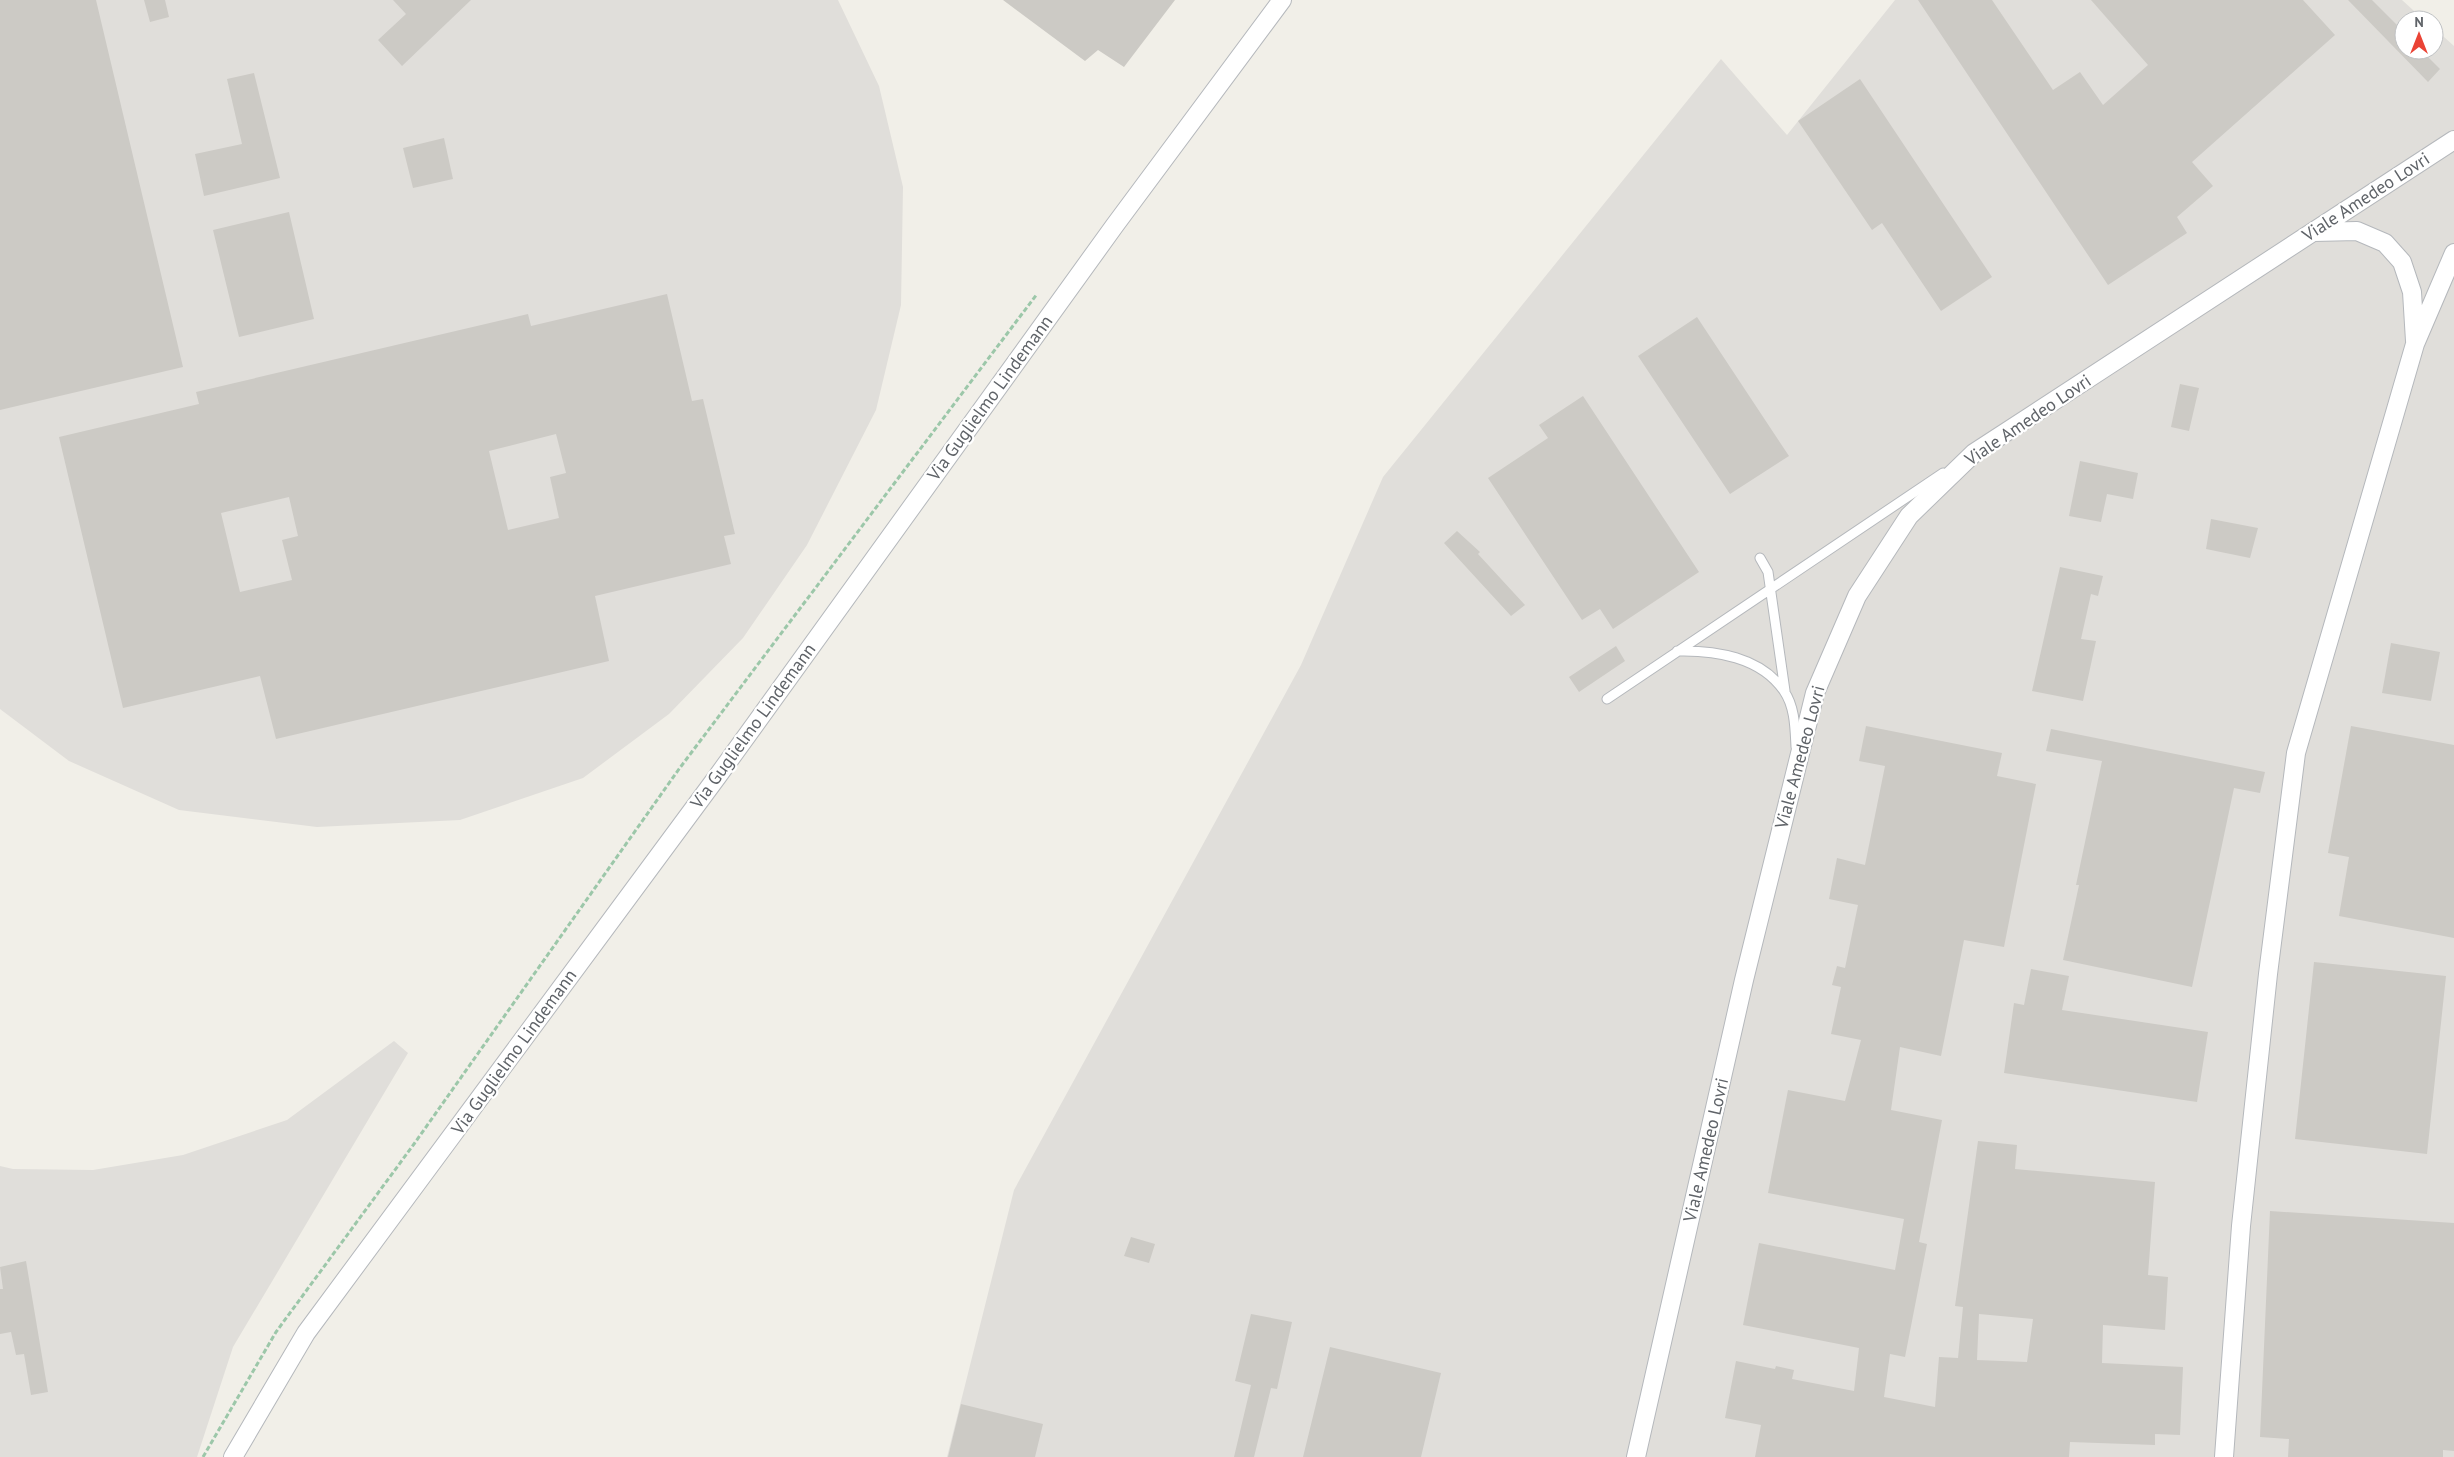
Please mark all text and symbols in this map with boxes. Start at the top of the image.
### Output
north arrow [2394,10,2444,60]
text: N [2414,13,2424,31]
street label: Viale Amedeo Lovri [2297,147,2434,247]
street label: Via Guglielmo Lindemann [921,311,1057,486]
street label: Viale Amedeo Lovri [1959,369,2095,471]
street label: Via Guglielmo Lindemann [684,639,820,814]
street label: Viale Amedeo Lovri [1769,683,1830,832]
street label: Via Guglielmo Lindemann [445,965,581,1140]
street label: Viale Amedeo Lovri [1678,1076,1733,1225]

